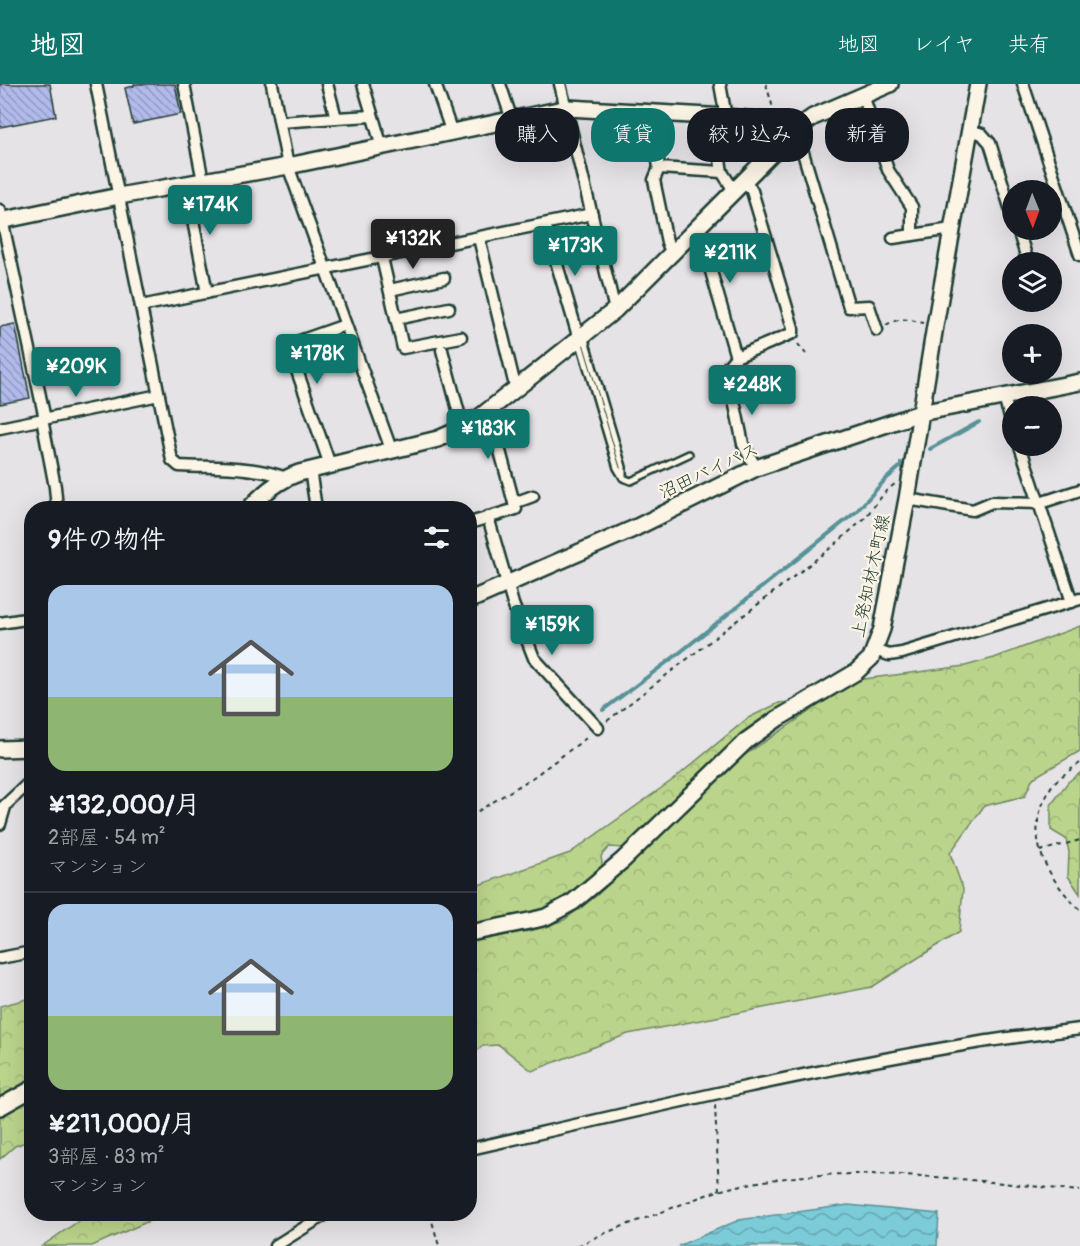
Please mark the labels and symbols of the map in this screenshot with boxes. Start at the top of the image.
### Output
north arrow [1002,180,1062,240]
pin: ¥174K [168,185,252,236]
pin: ¥132K [371,219,455,270]
pin: ¥173K [533,226,617,277]
pin: ¥211K [688,233,772,284]
pin: ¥178K [275,334,359,385]
pin: ¥209K [34,347,118,398]
pin: ¥248K [710,365,794,416]
pin: ¥183K [446,409,530,460]
street label: 沼田バイパス [655,438,763,504]
street label: 上発知材木町線 [847,512,895,640]
pin: ¥159K [510,605,594,656]

